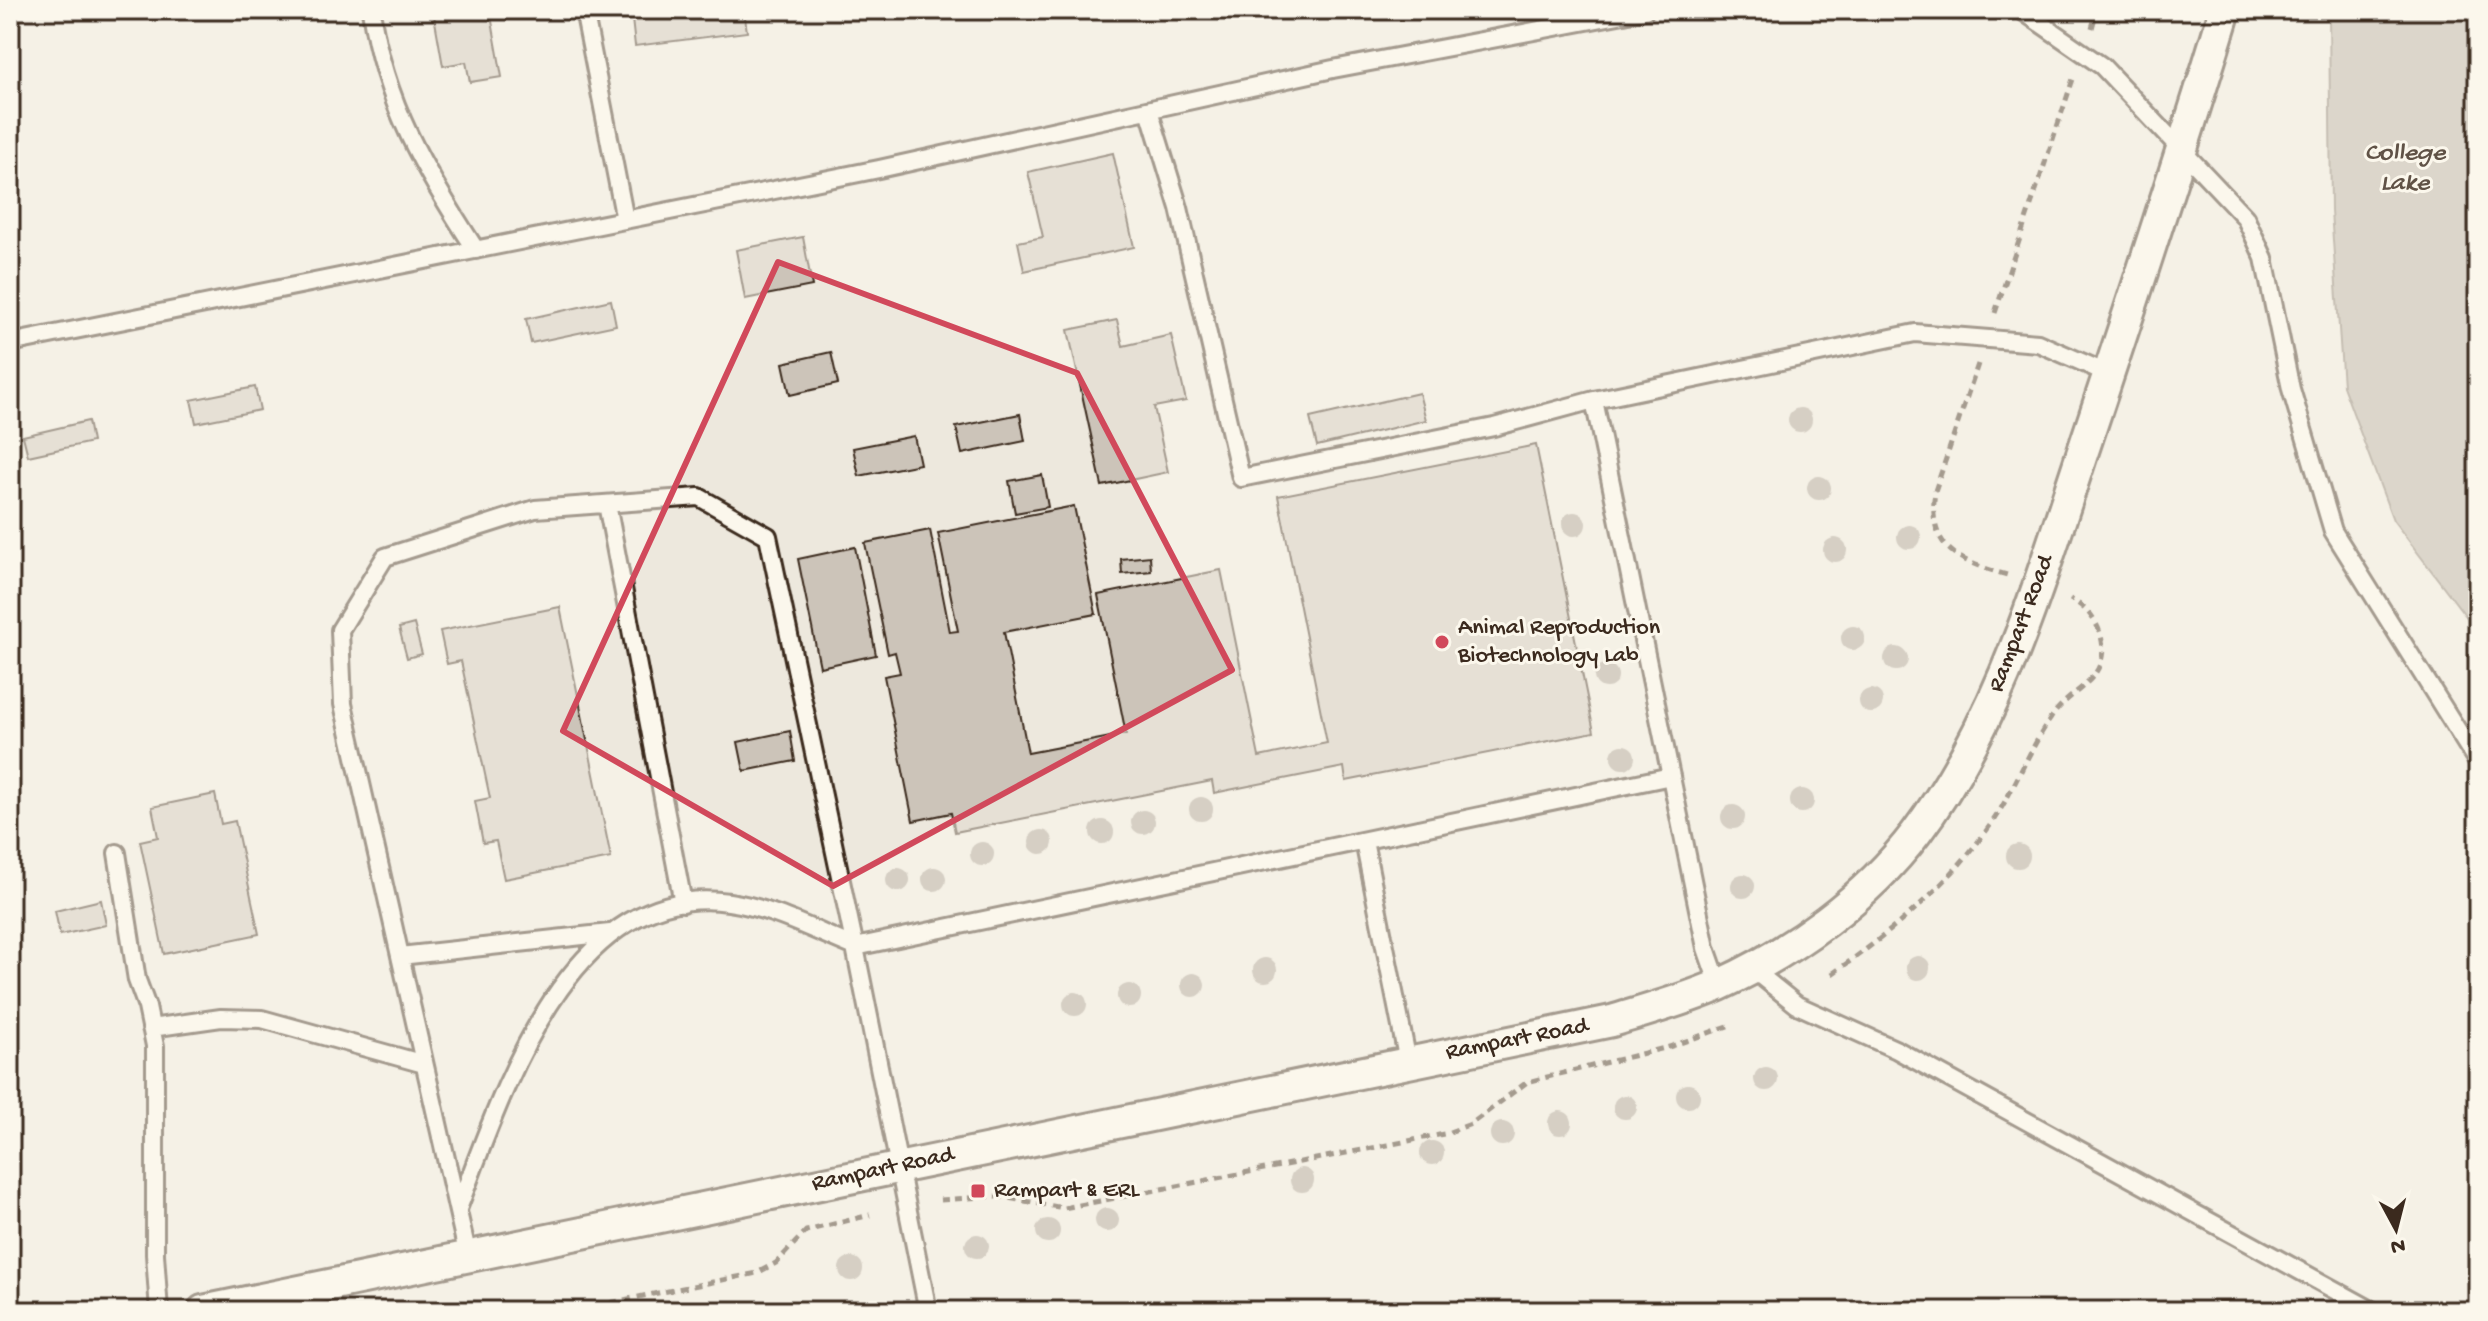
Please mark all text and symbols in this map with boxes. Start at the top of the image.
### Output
water label: College Lake [2365,139,2447,200]
street label: Rampart Road [1983,550,2062,697]
place label: Animal Reproduction Biotechnology Lab [1457,614,1661,671]
marker: Animal Reproduction Biotechnology Lab [1433,633,1451,651]
street label: Rampart Road [1443,1012,1593,1068]
street label: Rampart Road [809,1140,959,1199]
place label: Rampart & ERL [994,1177,1140,1206]
marker: Rampart & ERL [969,1182,987,1200]
north arrow [2356,1189,2436,1269]
text: N [2389,1231,2407,1259]

